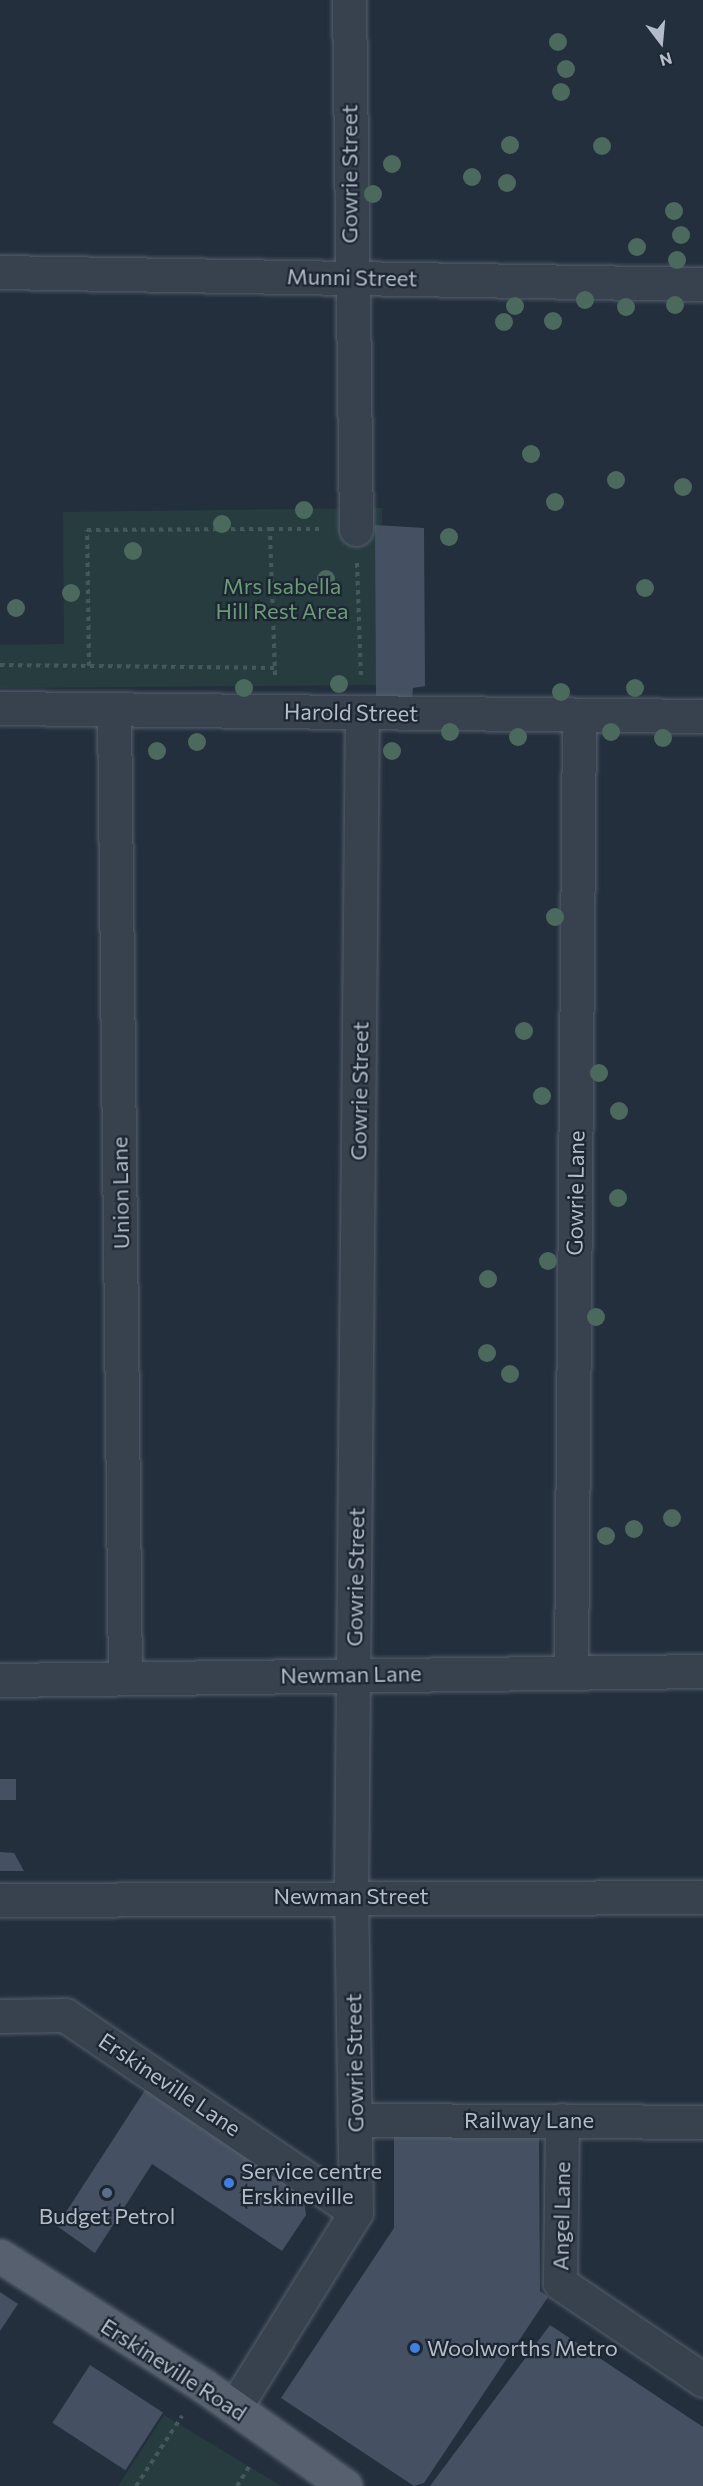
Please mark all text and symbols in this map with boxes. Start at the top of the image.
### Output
north arrow [631,12,691,72]
text: N [658,49,674,71]
street label: Gowrie Street [336,105,362,243]
street label: Munni Street [287,263,417,291]
park label: Mrs Isabella Hill Rest Area [215,572,349,624]
street label: Harold Street [284,698,418,726]
street label: Gowrie Street [345,1021,373,1161]
street label: Gowrie Lane [561,1130,589,1256]
street label: Union Lane [106,1136,134,1250]
street label: Gowrie Street [341,1507,369,1647]
street label: Newman Lane [280,1660,422,1688]
street label: Newman Street [273,1883,429,1909]
street label: Gowrie Street [340,1993,368,2133]
street label: Erskineville Lane [94,2027,246,2141]
street label: Railway Lane [464,2107,594,2133]
place label: Service centre Erskineville [241,2157,382,2208]
street label: Angel Lane [547,2161,575,2271]
marker: Service centre Erskineville [222,2176,236,2190]
marker: Budget Petrol [100,2186,114,2200]
place label: Budget Petrol [39,2203,175,2229]
street label: Erskineville Road [96,2312,252,2426]
place label: Woolworths Metro [427,2335,618,2361]
marker: Woolworths Metro [408,2341,422,2355]

